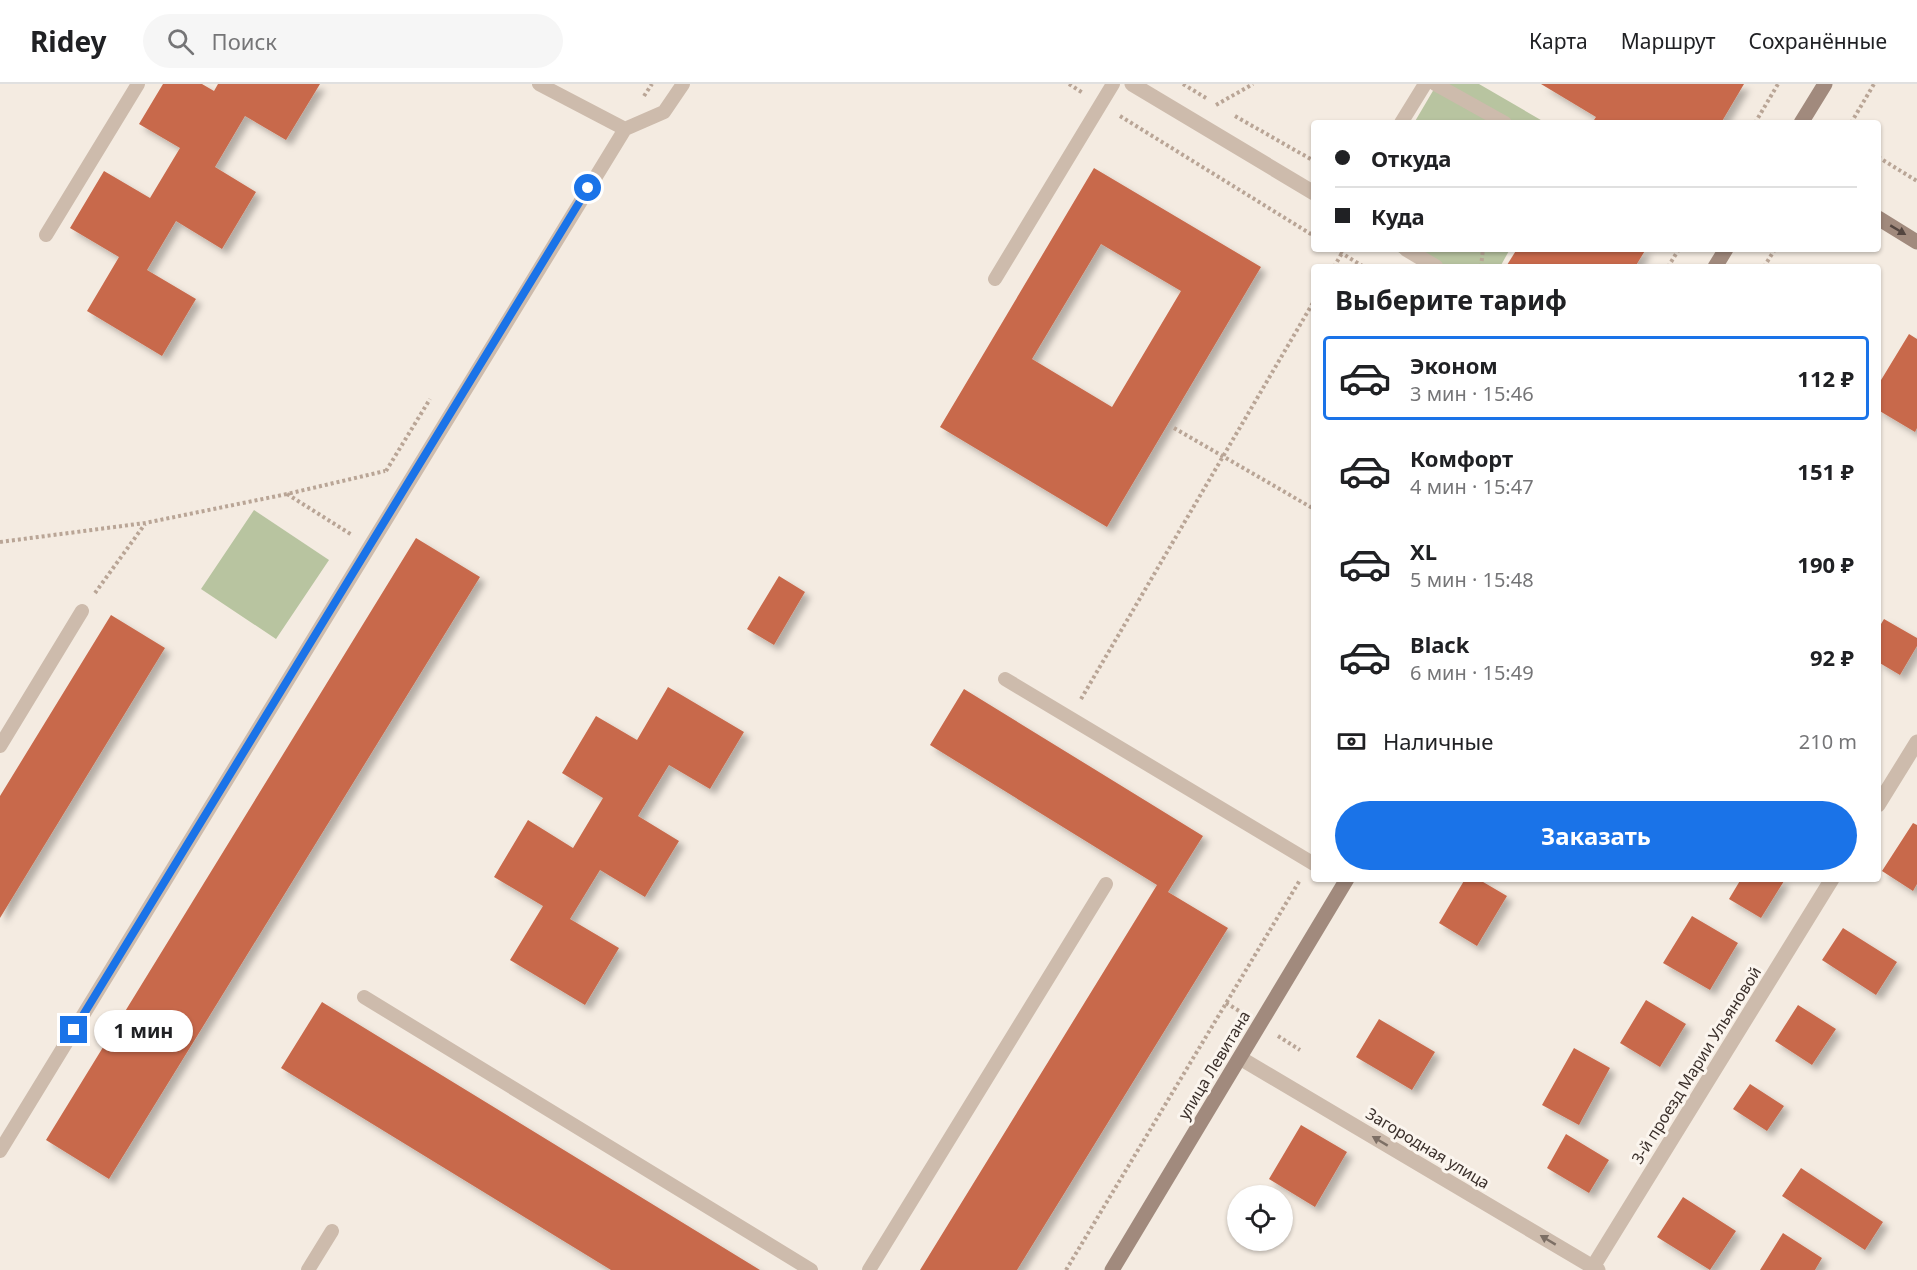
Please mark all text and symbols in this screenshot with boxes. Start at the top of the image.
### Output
search box [143,14,563,68]
text: Ridey [30,22,107,60]
icon: search [164,25,197,58]
text: Поиск [212,26,277,56]
text: Карта [1529,27,1588,55]
text: Маршрут [1621,27,1716,55]
text: Сохранённые [1749,27,1887,55]
text: Откуда [1371,143,1451,173]
route start [574,174,601,201]
text: Куда [1371,201,1425,231]
one-way arrow [1889,224,1906,235]
text: Выберите тариф [1335,281,1567,318]
text: Эконом [1410,350,1498,380]
icon: car [1338,351,1392,405]
text: 112 ₽ [1797,363,1854,393]
text: 3 мин · 15:46 [1410,380,1534,407]
text: Комфорт [1410,443,1513,473]
icon: car [1338,444,1392,498]
text: 151 ₽ [1797,456,1854,486]
text: 4 мин · 15:47 [1410,473,1534,500]
text: XL [1410,536,1437,566]
icon: car [1338,537,1392,591]
text: 190 ₽ [1797,549,1854,579]
text: 5 мин · 15:48 [1410,566,1534,593]
text: Black [1410,629,1469,659]
icon: car [1338,630,1392,684]
text: 92 ₽ [1810,642,1854,672]
text: 6 мин · 15:49 [1410,659,1534,686]
icon: cash [1335,725,1368,758]
text: Наличные [1383,726,1493,756]
text: 210 m [1799,728,1857,755]
button: Заказать [1335,801,1857,870]
street label: 3-й проезд Марии Ульяновой [1626,962,1766,1168]
street label: улица Левитана [1173,1006,1255,1124]
callout: 1 мин [95,1009,194,1051]
route end [60,1016,87,1043]
text: 1 мин [114,1017,173,1044]
street label: Загородная улица [1362,1102,1494,1194]
one-way arrow [1372,1135,1388,1146]
map controls [1227,1185,1293,1251]
button: locate [1227,1185,1293,1251]
one-way arrow [1540,1235,1556,1246]

